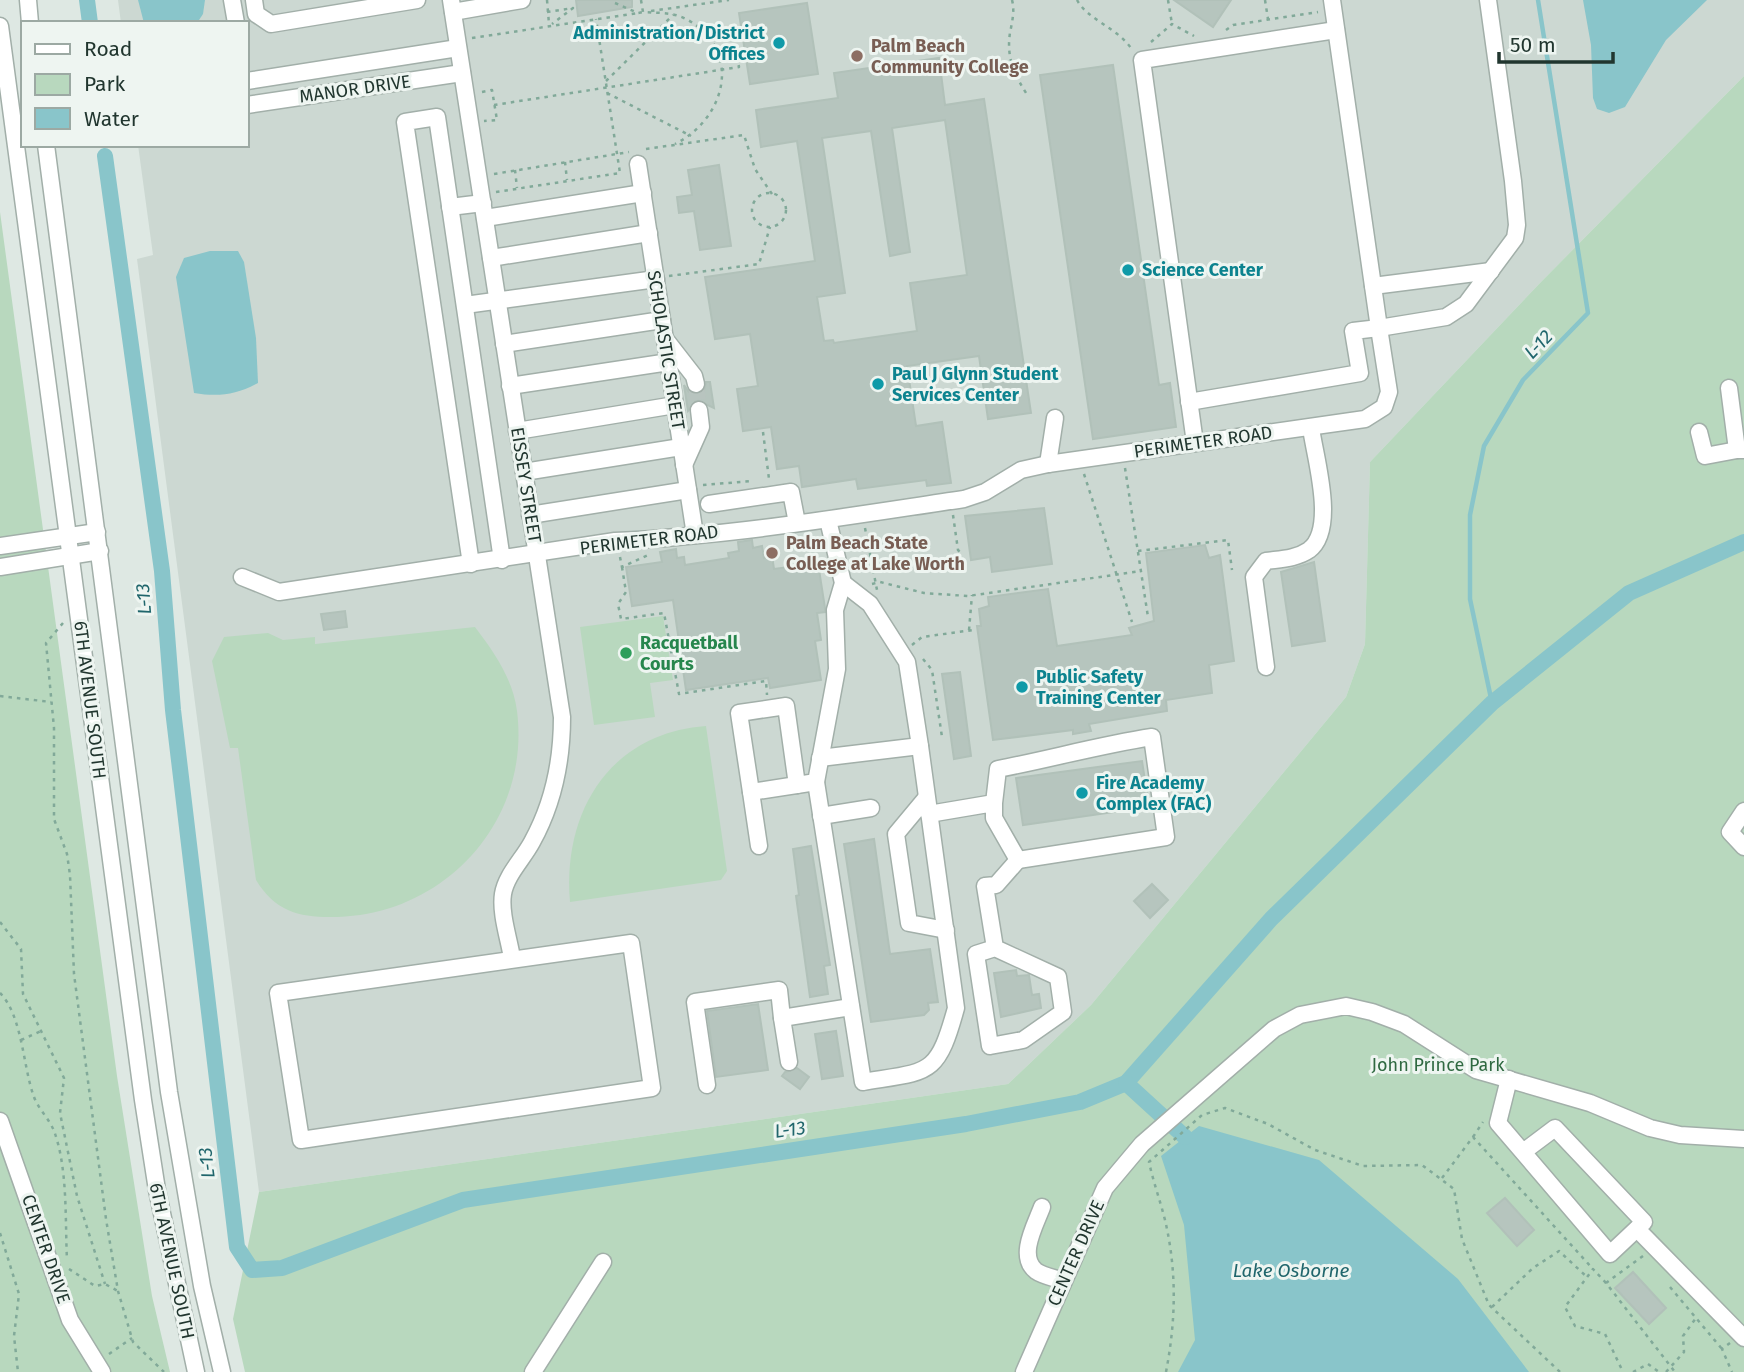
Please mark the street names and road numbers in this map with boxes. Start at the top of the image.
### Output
street label: MANOR DRIVE [298,70,412,108]
street label: SCHOLASTIC STREET [643,269,690,432]
street label: PERIMETER ROAD [1132,421,1274,463]
street label: EISSEY STREET [506,426,546,545]
street label: PERIMETER ROAD [578,521,720,559]
street label: 6TH AVENUE SOUTH [69,620,111,780]
street label: 6TH AVENUE SOUTH [145,1181,199,1341]
street label: CENTER DRIVE [17,1192,75,1306]
street label: CENTER DRIVE [1043,1196,1109,1310]

